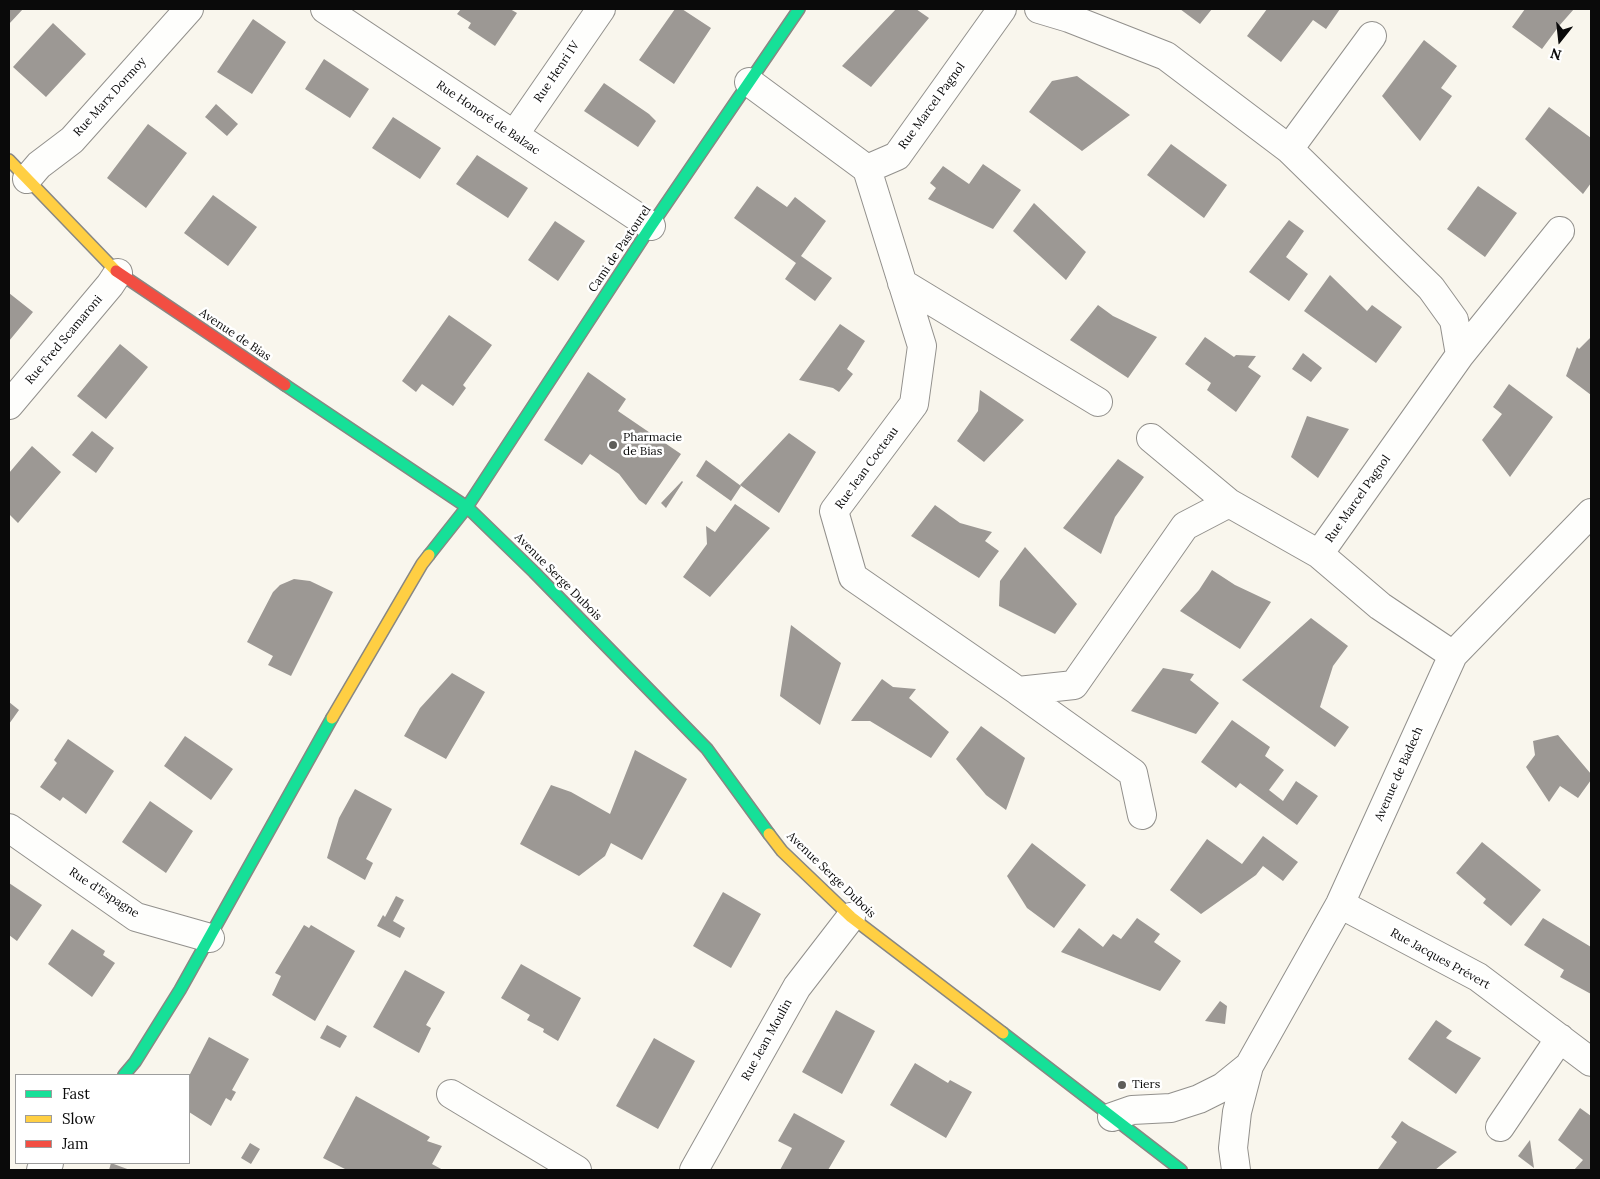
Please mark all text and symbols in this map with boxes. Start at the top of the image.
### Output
north arrow [1535,15,1585,65]
street label: Rue Henri IV [531,39,583,105]
text: N [1548,44,1564,65]
street label: Rue Marx Dormoy [71,54,149,140]
street label: Rue Marcel Pagnol [896,60,968,152]
street label: Rue Honoré de Balzac [433,78,543,158]
street label: Cami de Pastourel [586,203,654,295]
street label: Rue Fred Scamaroni [23,293,105,387]
street label: Avenue de Bias [196,306,274,364]
street label: Rue Jean Cocteau [832,424,902,512]
place label: Pharmacie de Bias [623,431,682,459]
marker: Pharmacie de Bias [607,439,619,451]
street label: Rue Marcel Pagnol [1322,452,1394,546]
street label: Avenue Serge Dubois [511,530,605,624]
street label: Avenue de Badech [1372,725,1426,823]
street label: Avenue Serge Dubois [784,829,878,921]
street label: Rue d'Espagne [66,865,142,921]
street label: Rue Jacques Prévert [1388,926,1492,992]
street label: Rue Jean Moulin [739,997,795,1083]
legend [15,1074,190,1164]
place label: Tiers [1132,1078,1160,1092]
marker: Tiers [1116,1079,1128,1091]
text: Fast [62,1084,90,1103]
text: Slow [62,1109,95,1128]
text: Jam [62,1134,89,1153]

